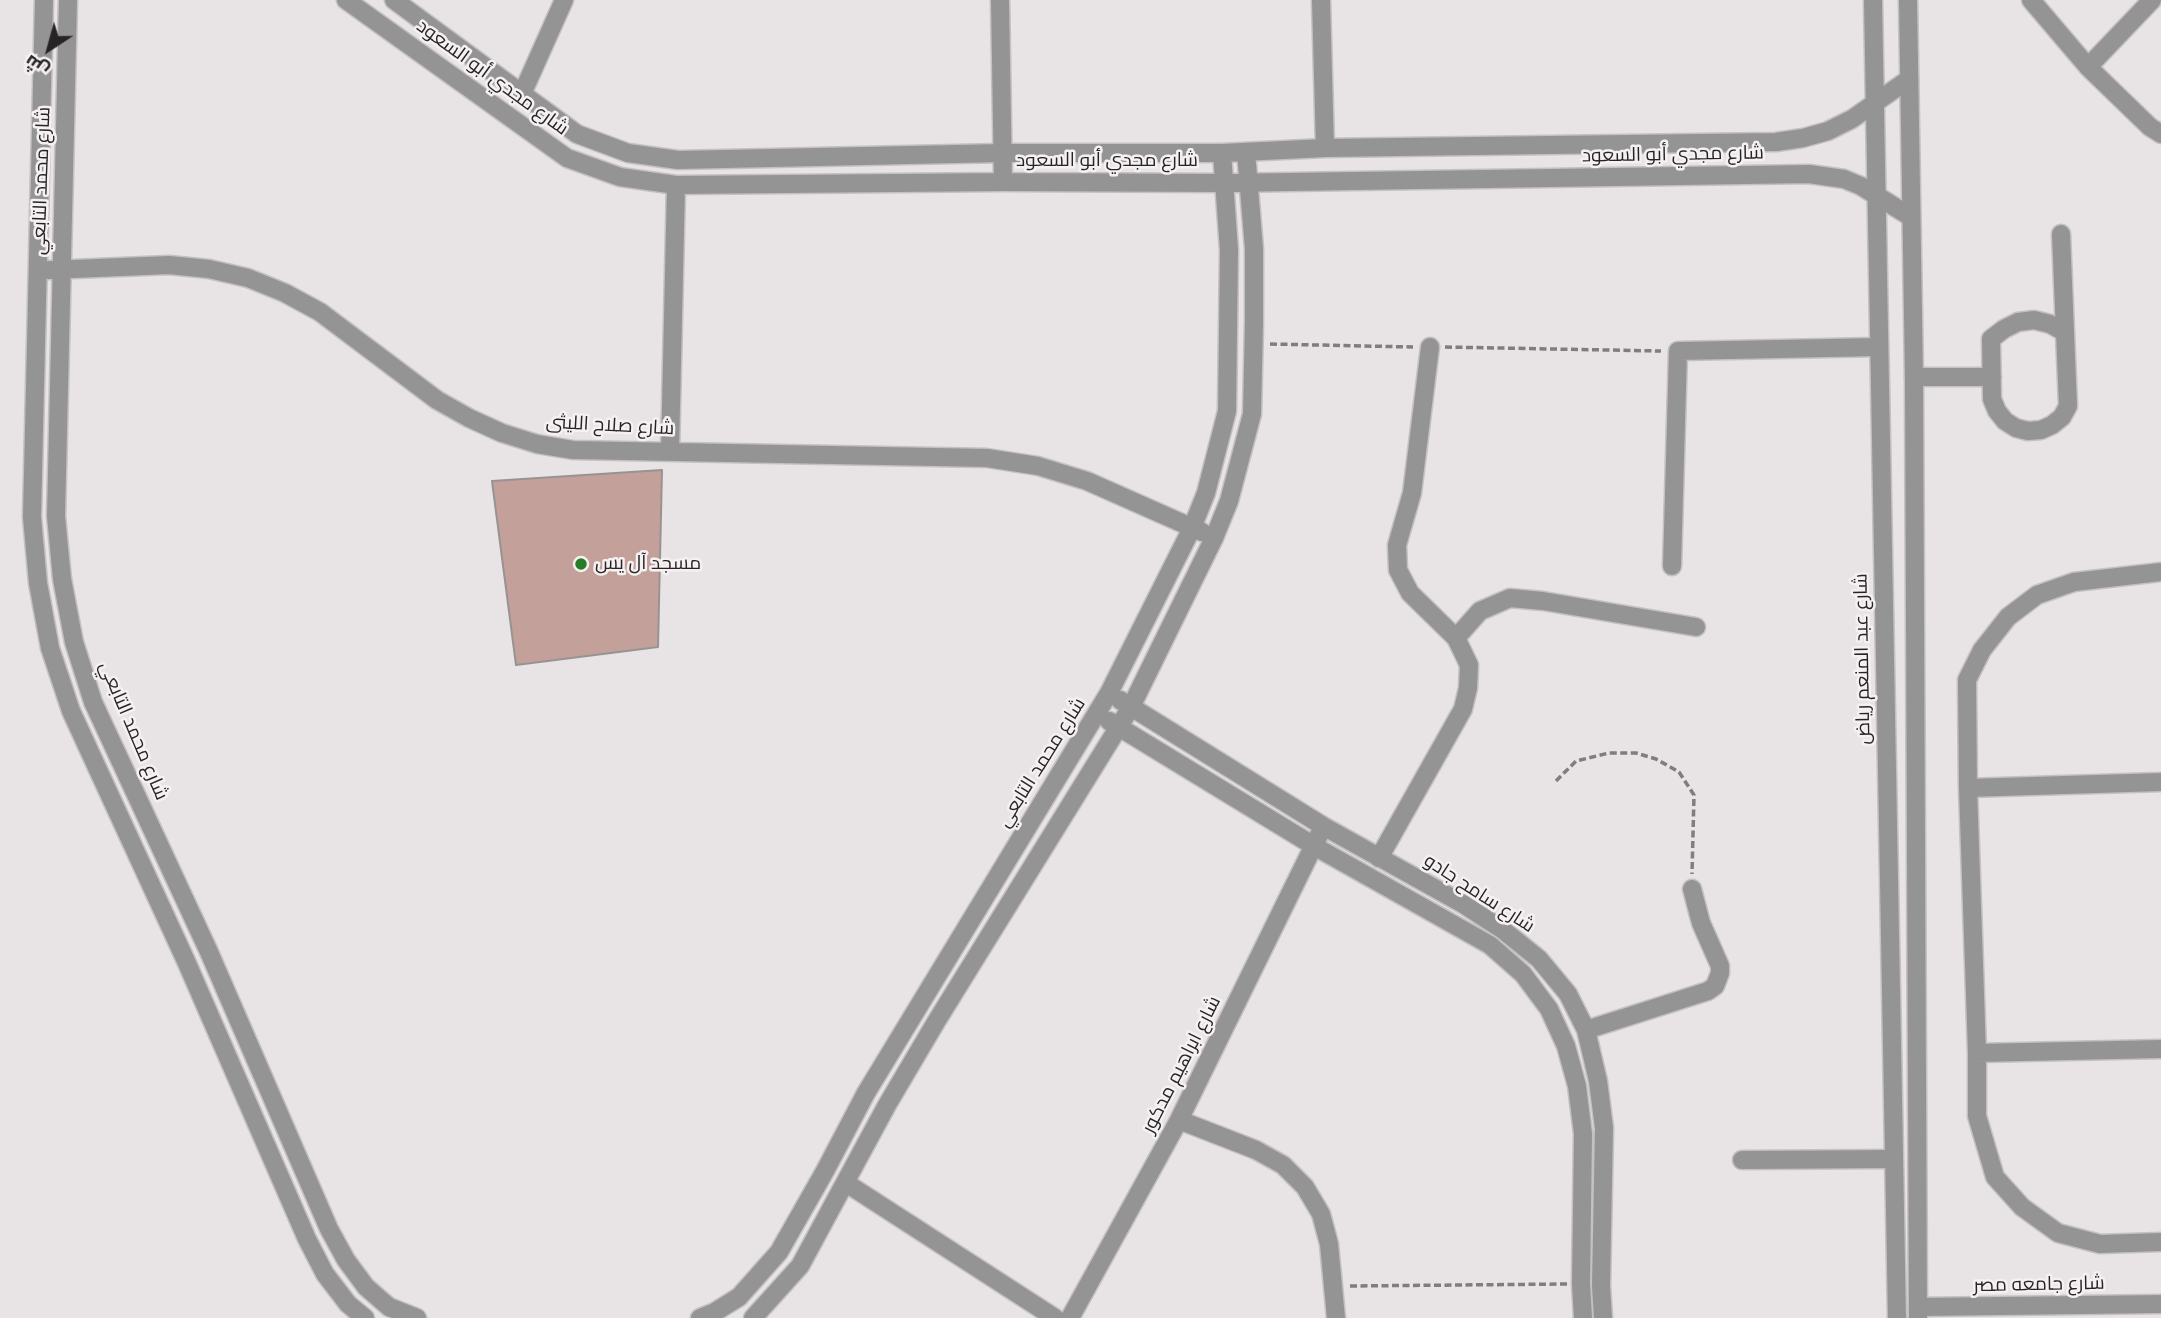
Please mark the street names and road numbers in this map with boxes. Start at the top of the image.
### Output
street label: شارع مجدي أبو السعود [412,15,572,141]
street label: شارع محمد التابعي [28,106,56,256]
street label: شارع مجدي أبو السعود [1582,142,1764,168]
street label: شارع مجدي أبو السعود [1016,150,1198,172]
street label: شارع صلاح الليثى [545,411,675,441]
street label: شارع عبد المنعم رياض [1850,573,1876,745]
street label: شارع محمد التابعي [94,658,172,804]
street label: شارع محمد التابعي [993,694,1091,832]
street label: شارع سامح جادو [1419,850,1539,938]
street label: شارع ابراهيم مدكور [1138,993,1226,1137]
street label: شارع جامعه مصر [1973,1272,2105,1298]

